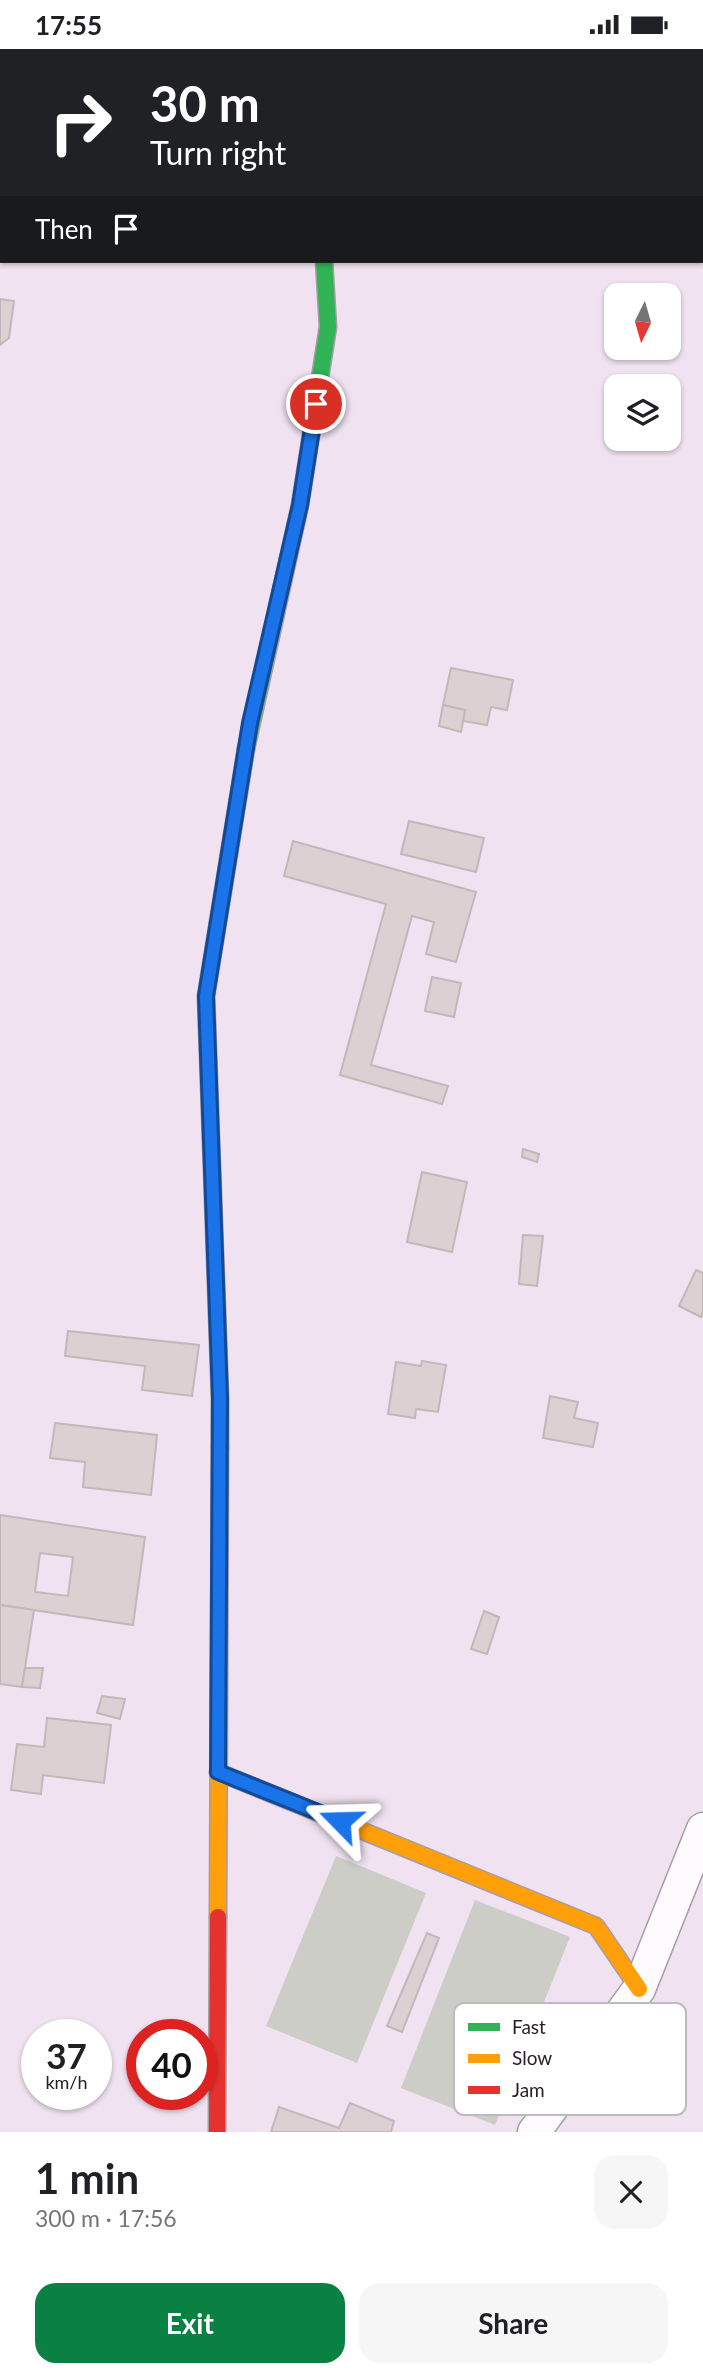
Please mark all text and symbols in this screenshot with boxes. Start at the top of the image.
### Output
text: 17:55 [35,9,102,41]
text: 30 m [150,74,260,132]
icon: right [35,77,126,168]
text: Turn right [150,133,286,172]
icon: arrive [107,210,145,248]
text: Then [35,213,93,245]
north arrow [604,283,681,361]
map controls [604,283,681,451]
pin [286,374,346,434]
button: layers [604,374,681,451]
icon: arrive [297,385,335,423]
position arrow [303,1784,377,1858]
legend [454,2003,686,2115]
text: Fast [512,2015,546,2038]
speed limit sign: 40 [126,2019,217,2110]
text: 37 [46,2034,87,2076]
text: Slow [512,2046,552,2069]
text: km/h [45,2071,88,2093]
text: Jam [512,2078,545,2101]
text: 1 min [35,2153,139,2203]
button: close [594,2155,668,2229]
text: 300 m · 17:56 [35,2204,177,2232]
button: Exit [35,2283,345,2363]
button: Share [359,2283,668,2363]

